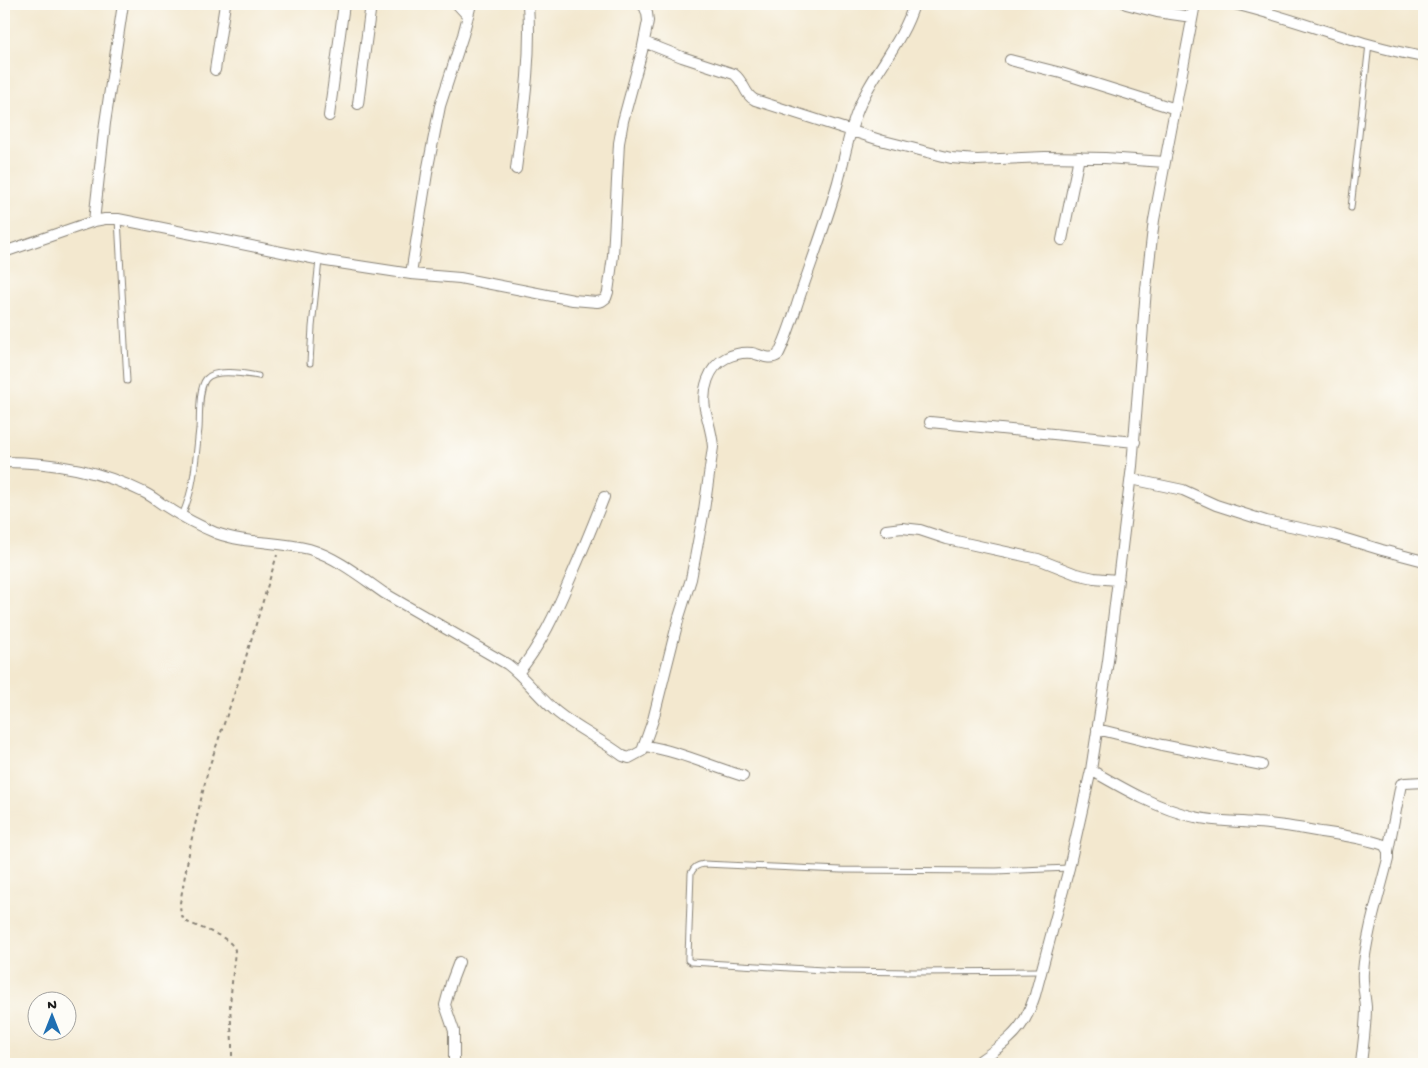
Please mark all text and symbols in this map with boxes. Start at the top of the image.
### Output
north arrow [28,990,78,1040]
text: N [47,997,57,1014]

